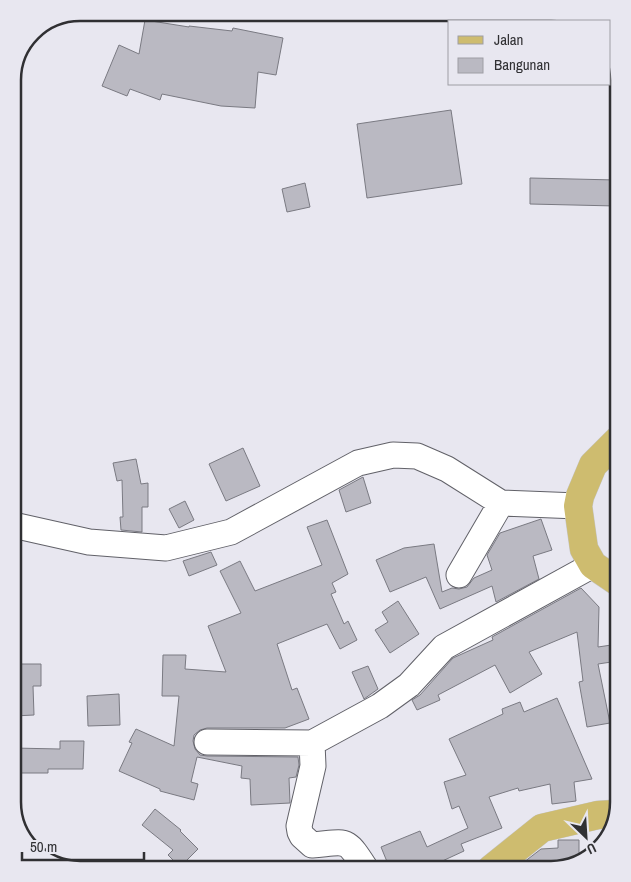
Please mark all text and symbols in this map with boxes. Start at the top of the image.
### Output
legend [448,20,611,85]
text: Jalan [494,29,523,50]
text: Bangunan [494,54,550,75]
north arrow [561,812,611,862]
scale bar [22,830,145,862]
text: 50 m [30,836,57,857]
text: U [584,839,599,859]

